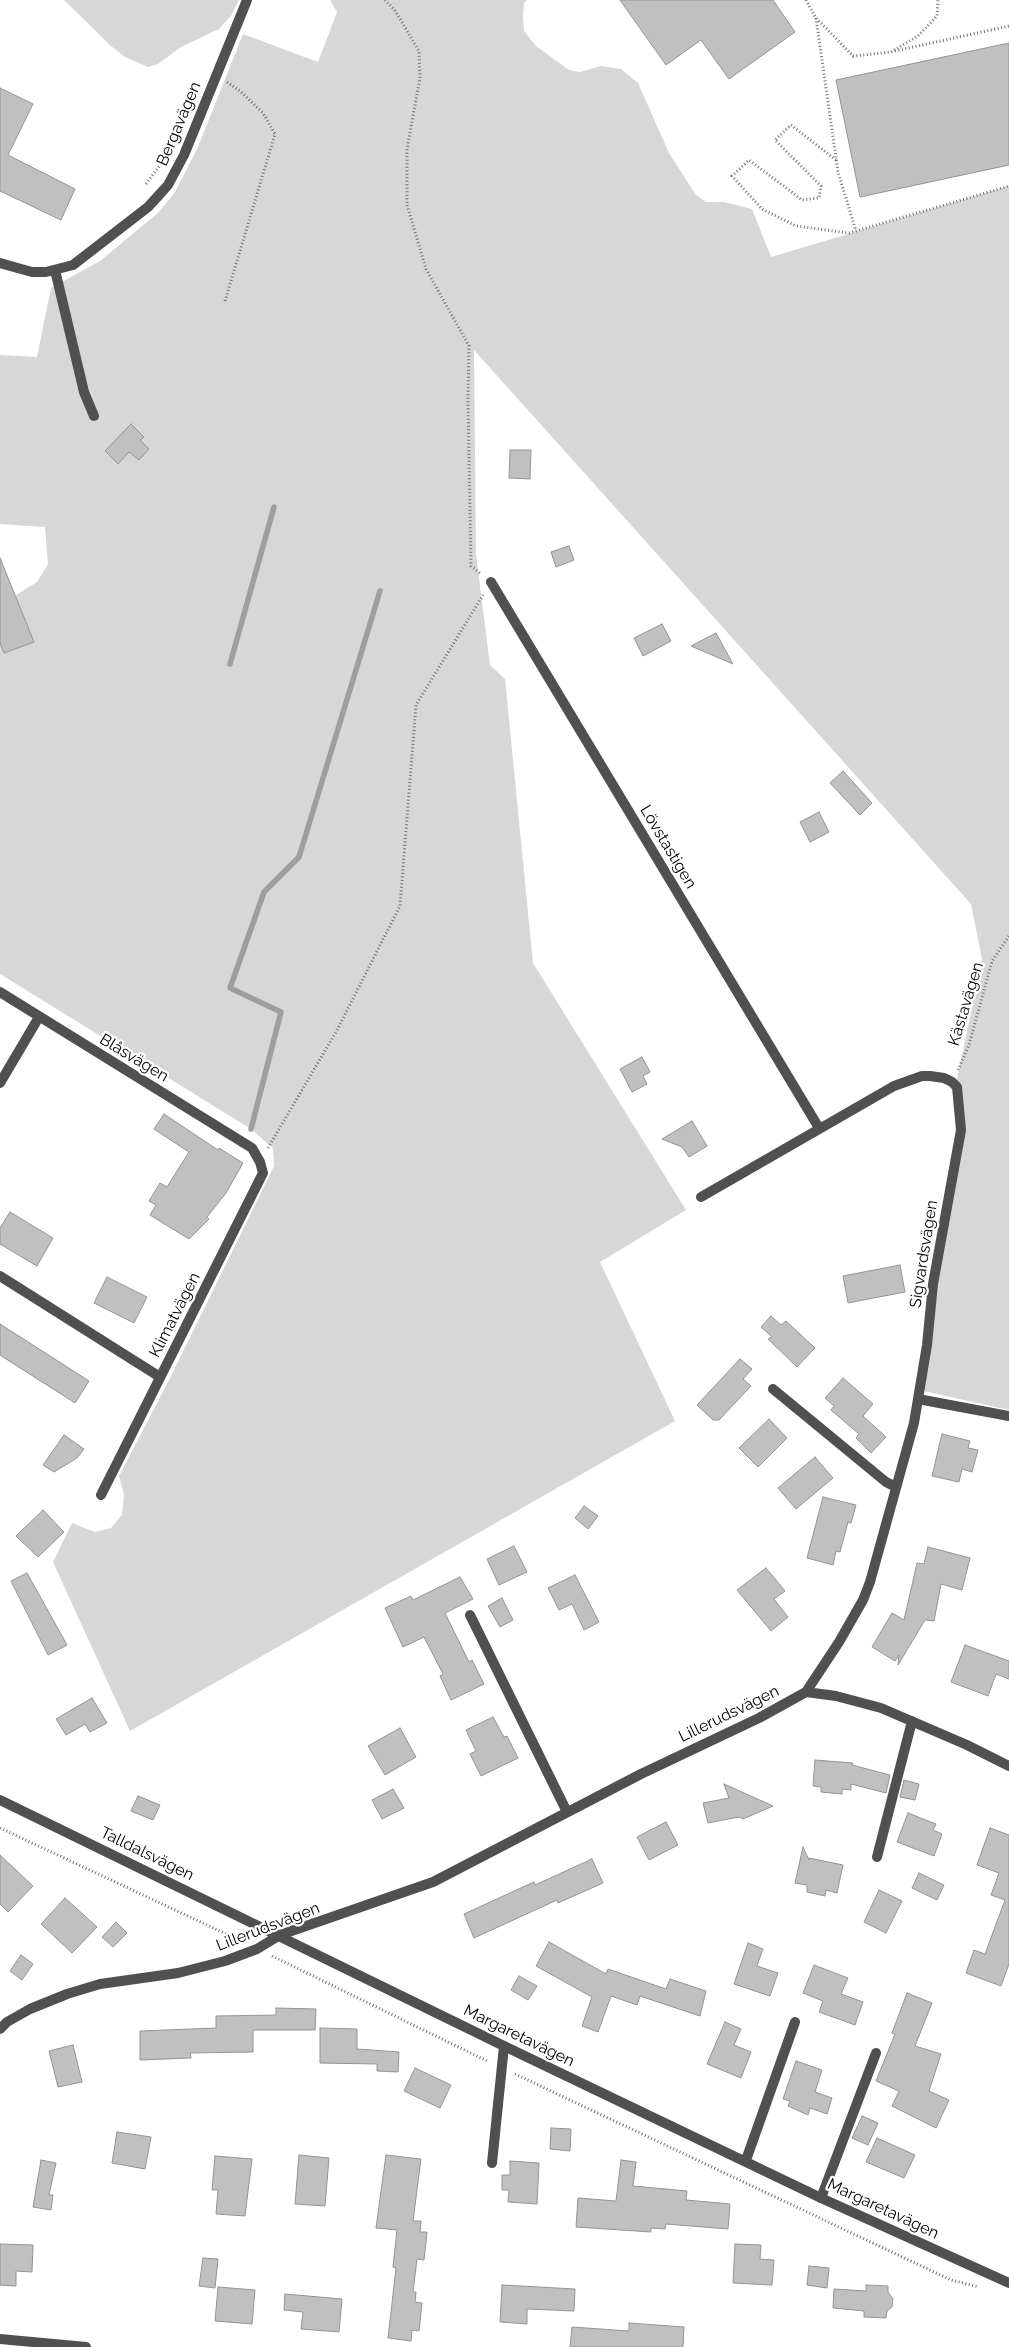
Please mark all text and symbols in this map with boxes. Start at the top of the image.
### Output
street label: Bergavägen [153,79,205,169]
street label: Lövstastigen [636,802,700,892]
street label: Kästavägen [944,960,988,1048]
street label: Blåsvägen [96,1030,172,1086]
street label: Sigvardsvägen [906,1199,942,1309]
street label: Klimatvägen [145,1269,205,1361]
street label: Lillerudsvägen [676,1681,782,1747]
street label: Talldalsvägen [97,1823,197,1885]
street label: Lillerudsvägen [214,1898,322,1956]
street label: Margaretavägen [460,2001,578,2071]
street label: Margaretavägen [824,2175,942,2243]

